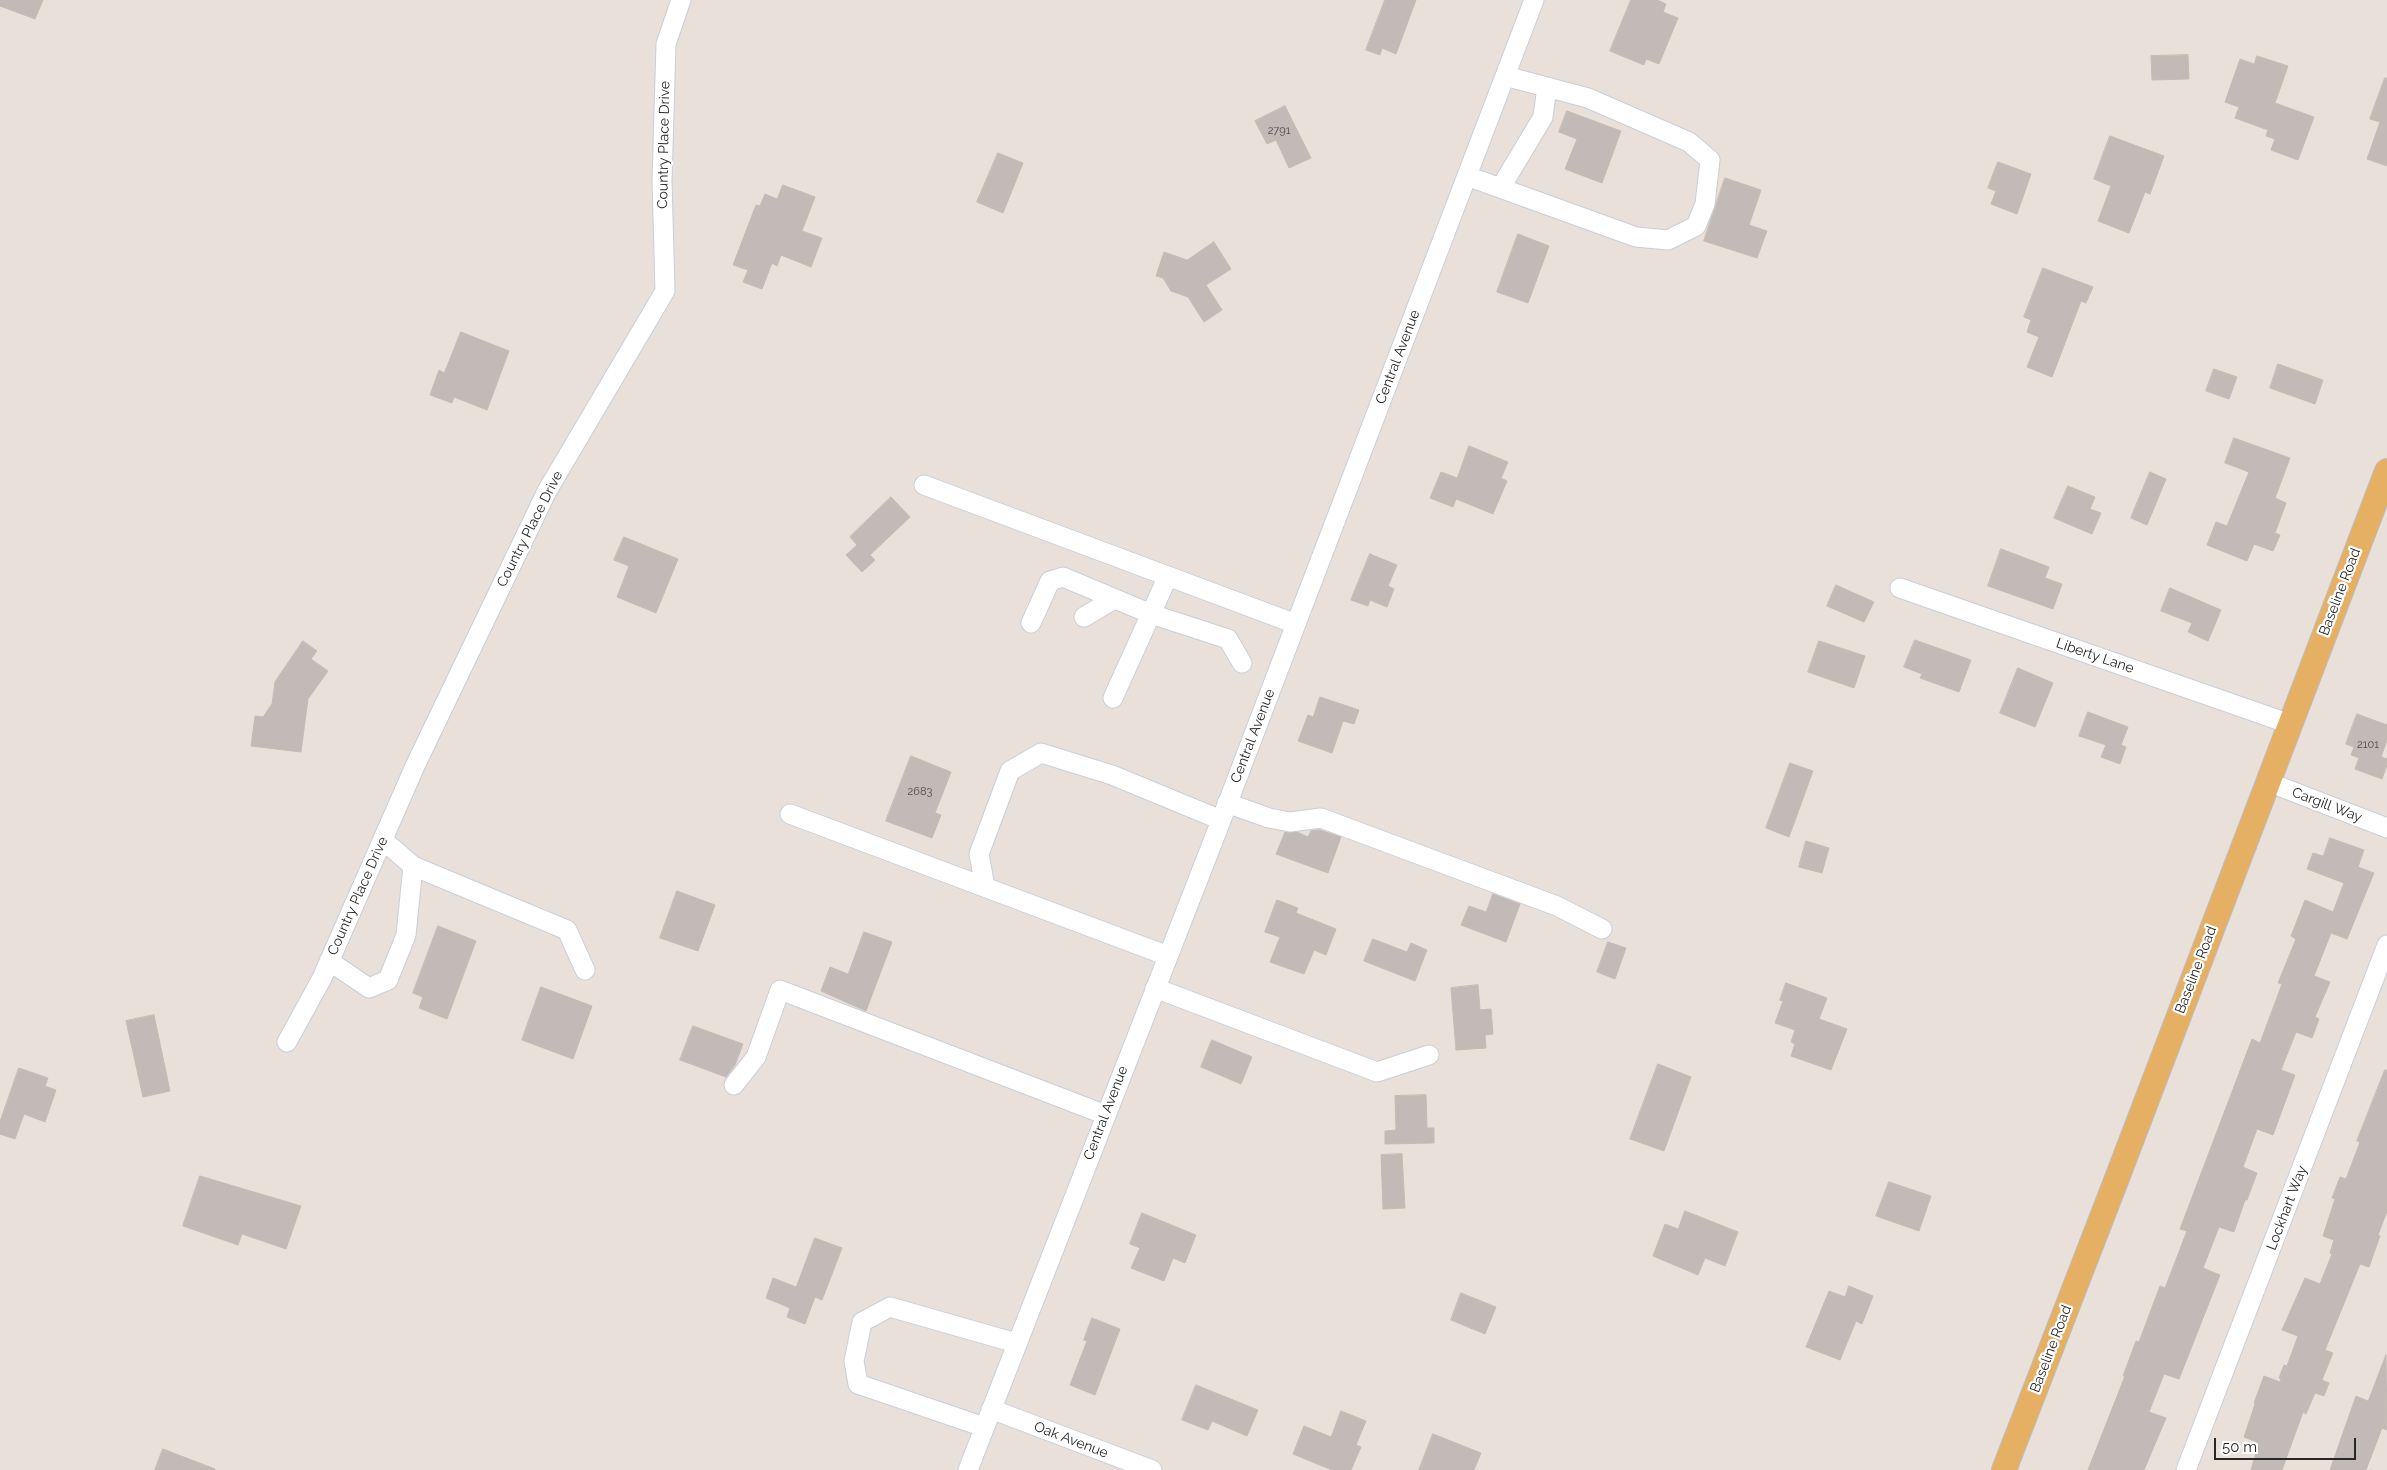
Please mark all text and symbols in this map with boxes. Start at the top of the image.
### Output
street label: Country Place Drive [654,81,674,209]
house number: 2791 [1268,124,1290,138]
street label: Central Avenue [1372,307,1424,407]
street label: Country Place Drive [493,468,567,590]
street label: Baseline Road [2316,546,2364,638]
street label: Liberty Lane [2054,635,2136,677]
street label: Central Avenue [1227,686,1279,786]
house number: 2101 [2357,738,2379,752]
street label: Cargill Way [2290,784,2364,826]
house number: 2683 [908,785,932,799]
street label: Country Place Drive [324,834,392,958]
street label: Baseline Road [2172,924,2220,1016]
street label: Central Avenue [1080,1063,1132,1163]
street label: Lockhart Way [2263,1163,2311,1253]
street label: Baseline Road [2027,1303,2075,1395]
street label: Oak Avenue [1031,1418,1111,1462]
scale bar [2217,1428,2360,1460]
text: 50 m [2222,1438,2257,1456]

